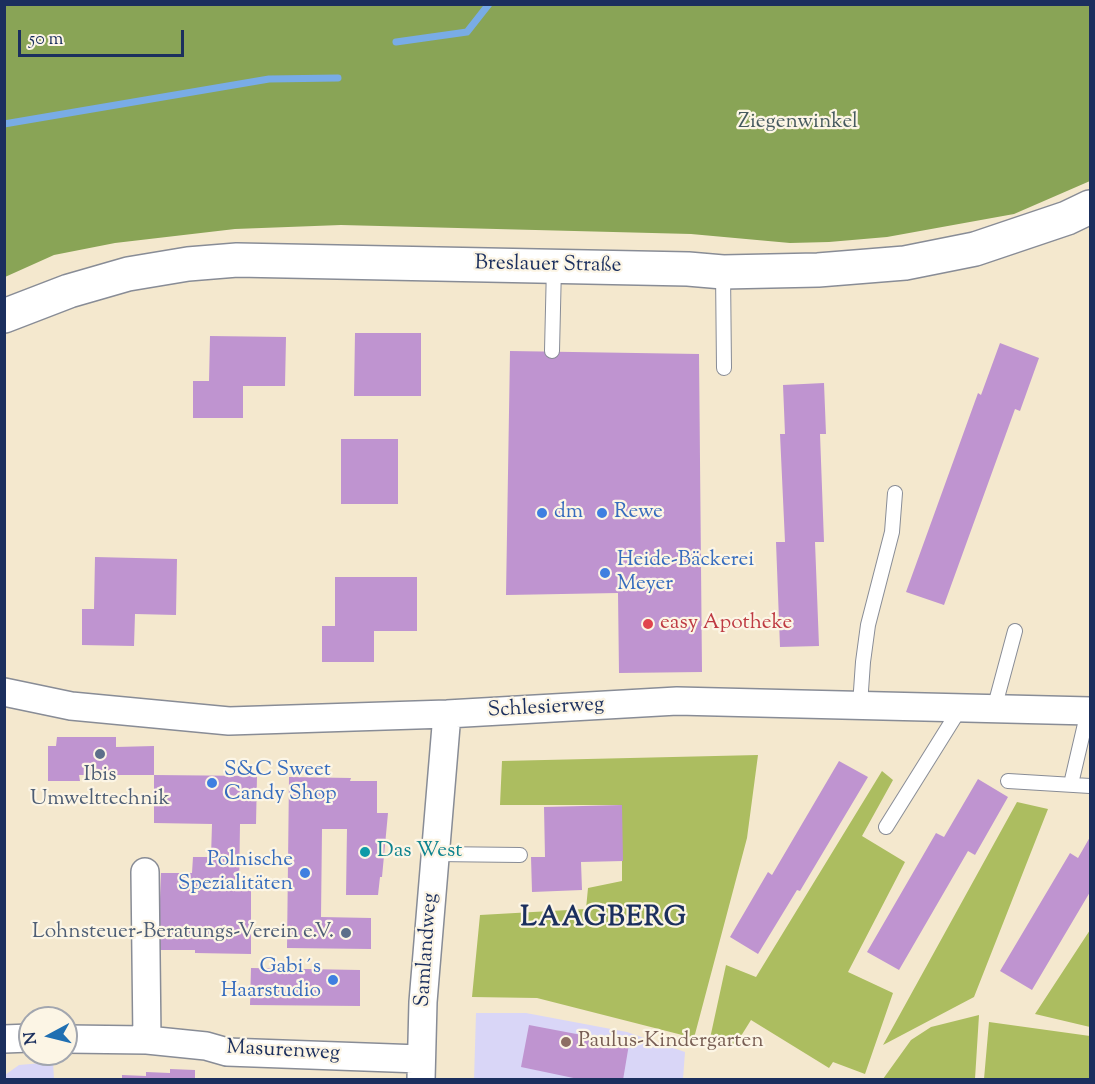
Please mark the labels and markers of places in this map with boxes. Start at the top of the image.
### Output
place label: dm [554,500,583,526]
place label: Rewe [614,500,663,526]
marker: dm [535,506,549,520]
marker: Rewe [595,506,609,520]
place label: Heide-Bäckerei Meyer [617,548,754,598]
marker: Heide-Bäckerei Meyer [598,566,612,580]
place label: easy Apotheke [660,611,792,637]
marker: easy Apotheke [641,617,655,631]
marker: Ibis Umwelttechnik [93,747,107,761]
place label: S&C Sweet Candy Shop [224,758,337,808]
place label: Ibis Umwelttechnik [30,763,170,813]
marker: S&C Sweet Candy Shop [205,776,219,790]
place label: Das West [377,839,463,865]
marker: Das West [358,845,372,859]
place label: Polnische Spezialitäten [178,848,293,898]
marker: Polnische Spezialitäten [298,866,312,880]
place label: Lohnsteuer-Beratungs-Verein e.V. [32,920,334,946]
marker: Lohnsteuer-Beratungs-Verein e.V. [339,926,353,940]
place label: Gabi´s Haarstudio [221,955,321,1005]
marker: Gabi´s Haarstudio [326,973,340,987]
place label: Paulus-Kindergarten [578,1029,764,1055]
marker: Paulus-Kindergarten [559,1035,573,1049]

